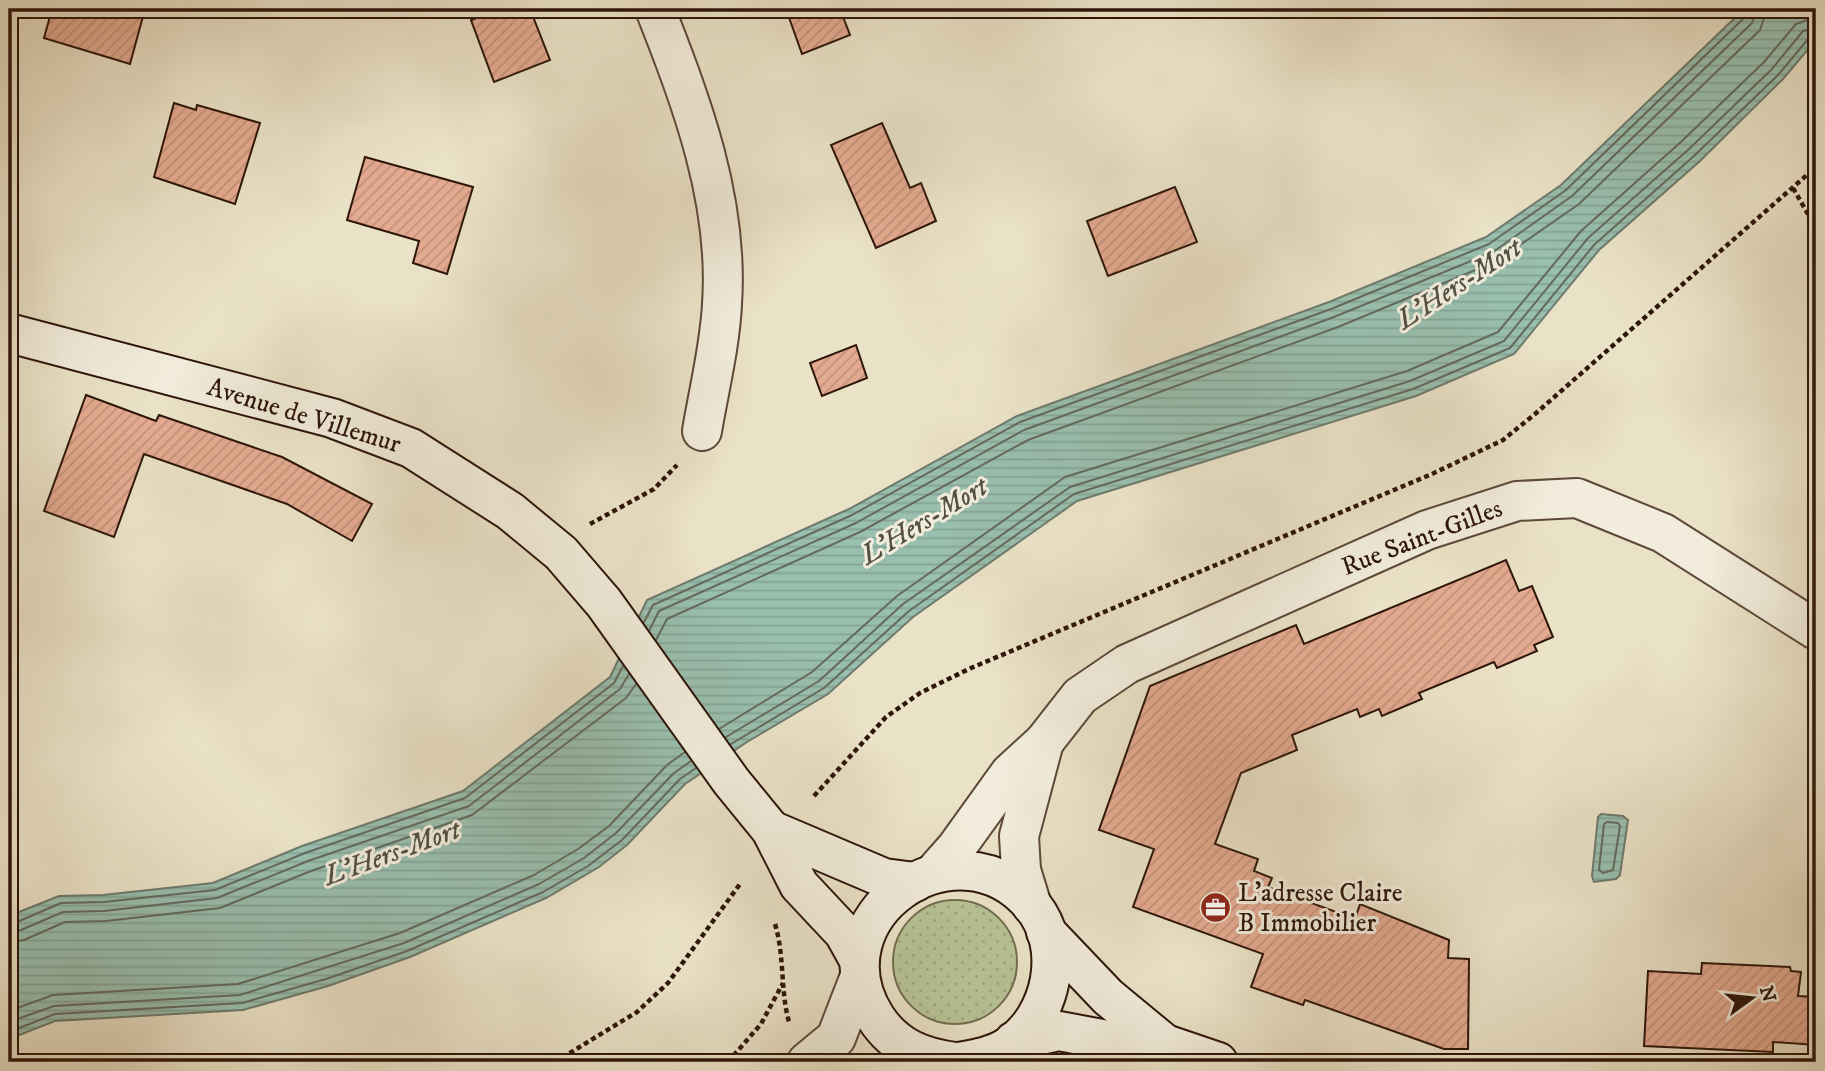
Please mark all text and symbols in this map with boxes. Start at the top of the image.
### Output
water label: L'Hers-Mort [1388,229,1530,338]
street label: Avenue de Villemur [203,371,405,461]
water label: L'Hers-Mort [852,468,996,574]
street label: Rue Saint-Gilles [1337,492,1507,584]
water label: L'Hers-Mort [317,811,467,894]
place label: L'adresse Claire B Immobilier [1238,877,1403,940]
office icon: L'adresse Claire B Immobilier [1198,891,1232,925]
north arrow [1716,962,1786,1032]
text: N [1754,983,1780,1005]

